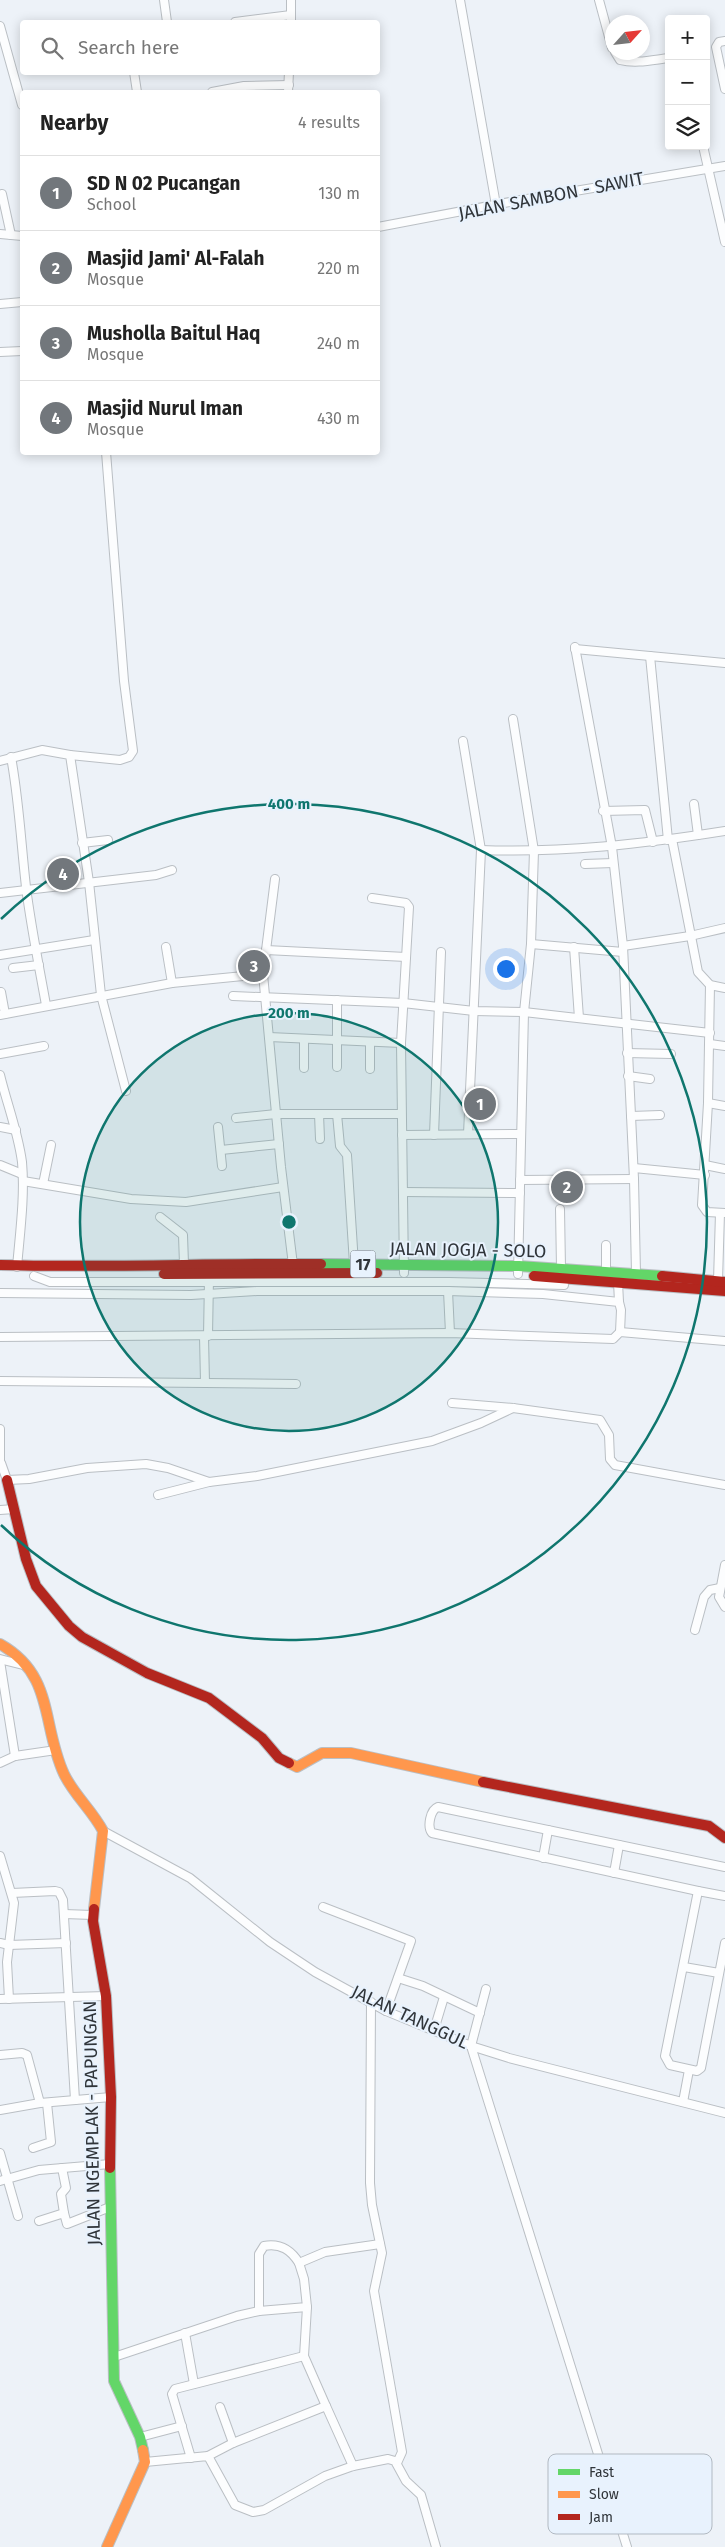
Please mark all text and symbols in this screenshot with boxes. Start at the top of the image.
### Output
north arrow [605,15,650,60]
map controls [665,15,710,150]
button: + [665,15,710,60]
search box [20,20,380,75]
icon: search [38,34,66,62]
text: Search here [78,36,179,59]
button: − [665,60,710,105]
button: layers [665,105,710,150]
text: Nearby [40,110,108,136]
text: 4 results [298,113,360,132]
street label: JALAN SAMBON - SAWIT [457,167,646,225]
text: SD N 02 Pucangan [87,172,241,195]
text: 1 [52,184,60,203]
text: 130 m [318,184,360,203]
text: School [87,195,136,214]
text: Masjid Jami' Al-Falah [87,247,264,270]
text: 2 [52,259,60,278]
text: 220 m [317,259,360,278]
text: Mosque [87,270,144,289]
text: Musholla Baitul Haq [87,322,260,345]
text: 3 [52,334,60,353]
text: 240 m [317,334,360,353]
text: Mosque [87,345,144,364]
text: Masjid Nurul Iman [87,397,243,420]
text: 4 [51,409,61,428]
text: 430 m [317,409,360,428]
text: Mosque [87,420,144,439]
text: 400 m [268,795,310,813]
pin: 4 [47,855,79,893]
pin: 3 [238,947,270,985]
your location [493,956,519,982]
text: 200 m [268,1004,310,1022]
pin: 1 [464,1085,496,1123]
pin: 2 [551,1168,583,1206]
centre of rings [280,1213,298,1231]
street label: JALAN JOGJA - SOLO [389,1238,547,1262]
road number: 17 [350,1250,376,1278]
street label: JALAN TANGGUL [348,1980,472,2054]
street label: JALAN NGEMPLAK - PAPUNGAN [79,2000,105,2246]
legend [548,2454,712,2534]
text: Fast [589,2464,615,2481]
text: Slow [589,2486,619,2503]
text: Jam [589,2509,613,2526]

